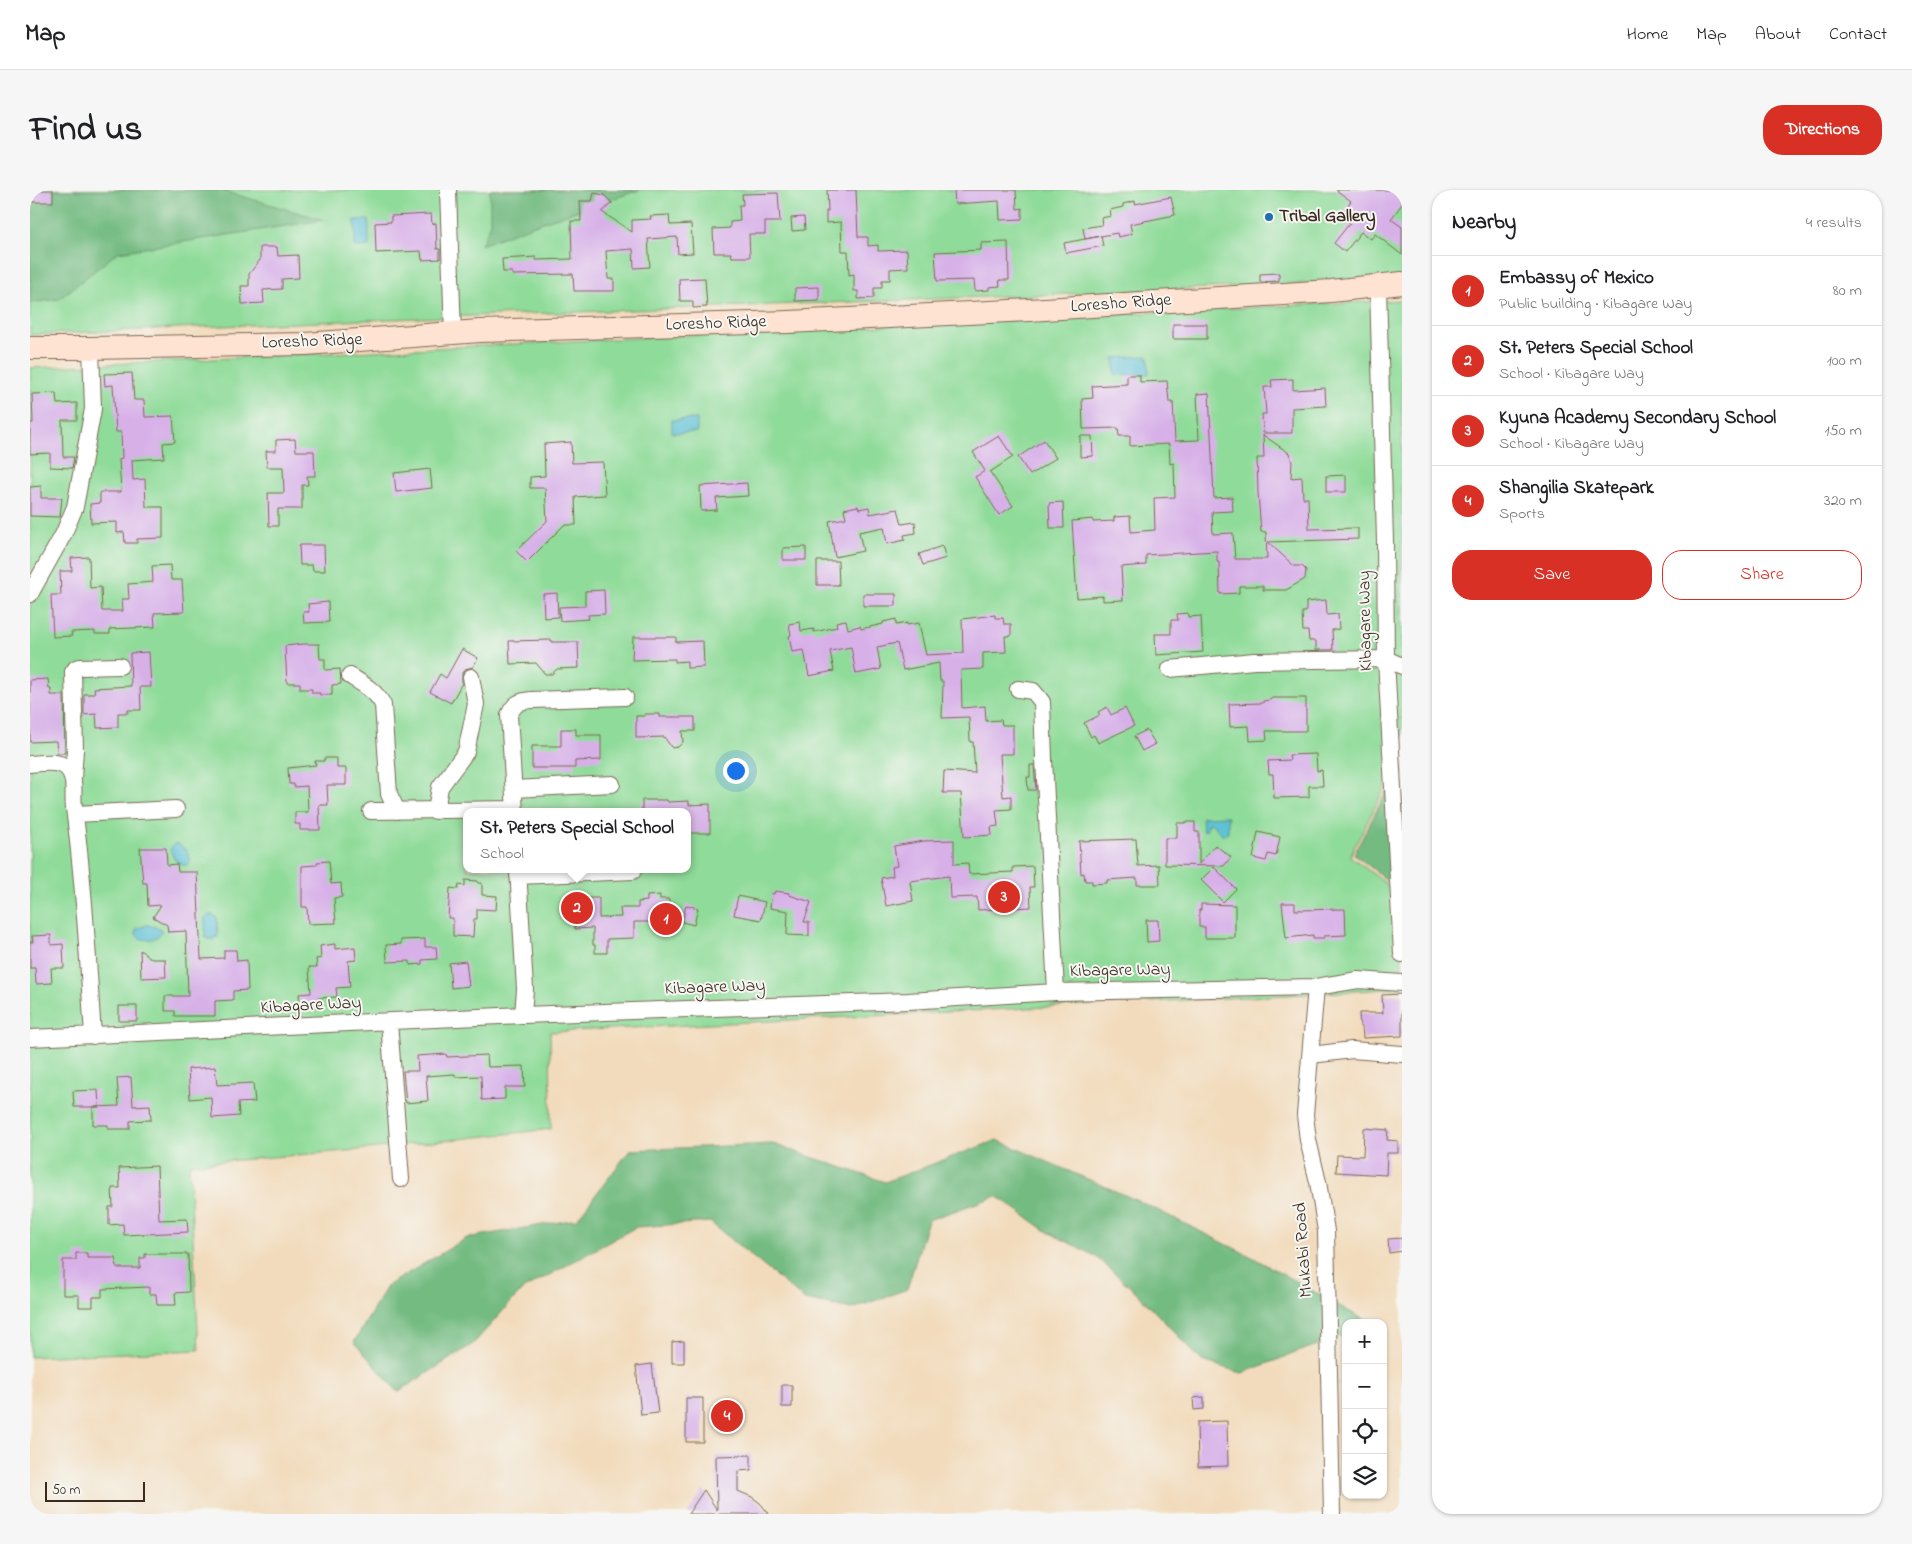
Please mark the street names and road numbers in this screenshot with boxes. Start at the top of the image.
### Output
street label: Loresho Ridge [1070,287,1173,321]
street label: Loresho Ridge [665,309,768,340]
street label: Loresho Ridge [261,327,364,358]
street label: Kibagare Way [1352,570,1381,672]
street label: Kibagare Way [1069,957,1171,986]
street label: Kibagare Way [664,973,766,1004]
street label: Kibagare Way [260,990,362,1023]
street label: Mukabi Road [1288,1202,1320,1298]

